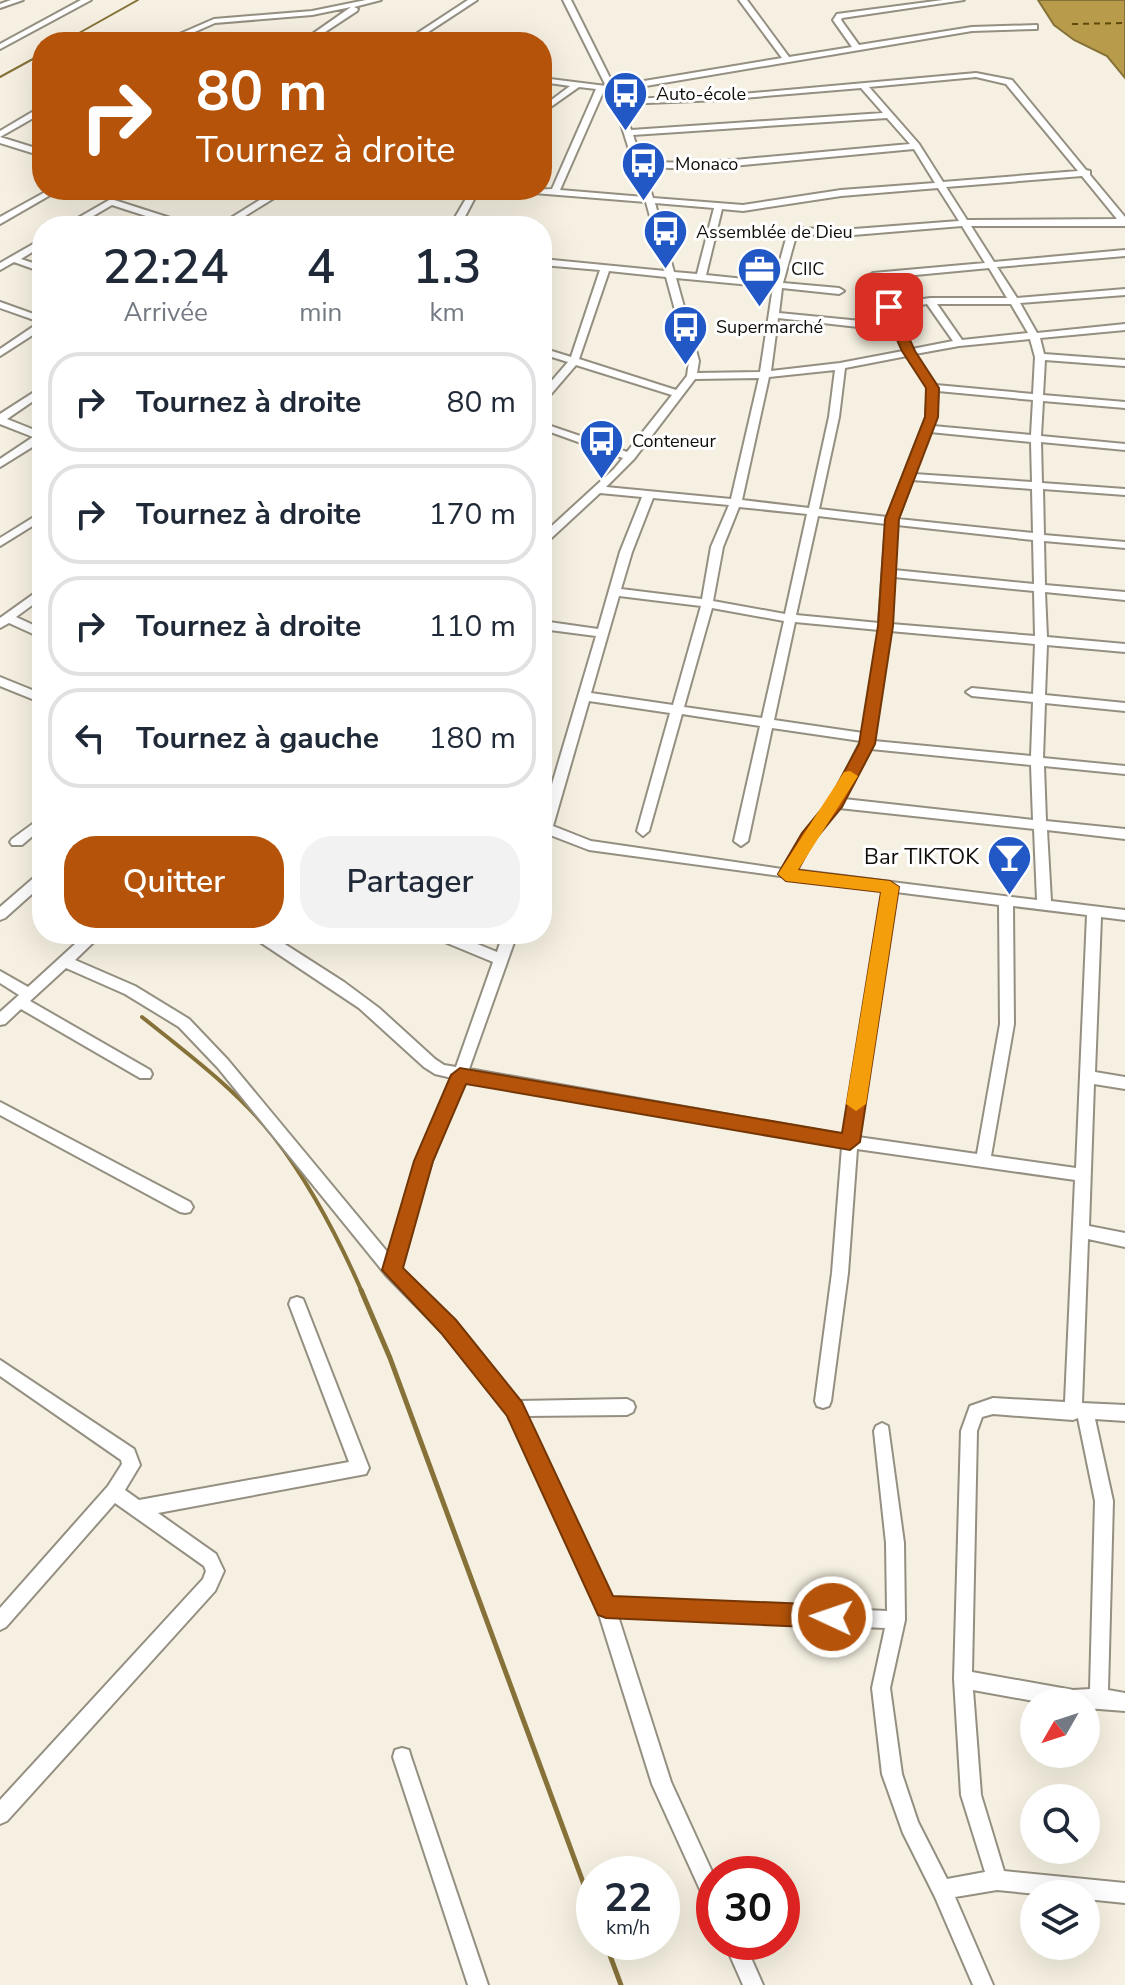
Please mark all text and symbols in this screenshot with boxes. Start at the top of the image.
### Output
text: 80 m [196,53,327,130]
icon: right [64,64,168,168]
bus stop icon: Auto-école [601,70,649,133]
place label: Auto-école [656,82,746,106]
text: Tournez à droite [196,126,455,175]
bus stop icon: Monaco [620,140,668,203]
place label: Monaco [675,152,738,176]
bus stop icon: Assemblée de Dieu [641,208,689,271]
place label: Assemblée de Dieu [696,220,853,244]
text: 22:24 [102,234,229,300]
text: 4 [306,234,335,300]
text: 1.3 [413,234,482,300]
office icon: CIIC [736,245,784,308]
place label: CIIC [791,257,824,281]
pin [855,273,923,341]
icon: arrive [867,285,911,329]
text: Arrivée [123,295,208,330]
text: min [299,295,342,330]
text: km [430,295,465,330]
bus stop icon: Supermarché [661,303,709,366]
place label: Supermarché [716,315,823,339]
icon: right [68,380,112,424]
text: Tournez à droite [136,382,361,423]
text: 80 m [447,382,516,423]
bus stop icon: Conteneur [577,417,625,480]
place label: Conteneur [632,429,716,453]
icon: right [68,492,112,536]
text: Tournez à droite [136,494,361,535]
text: 170 m [429,494,516,535]
icon: right [68,604,112,648]
text: Tournez à droite [136,606,361,647]
text: 110 m [429,606,516,647]
icon: left [68,716,112,760]
text: Tournez à gauche [136,718,379,759]
text: 180 m [429,718,516,759]
bar icon: Bar TIKTOK [986,833,1034,896]
button: Quitter [64,836,284,928]
button: Partager [300,836,520,928]
place label: Bar TIKTOK [864,842,980,872]
position arrow [790,1575,874,1659]
north arrow [1020,1688,1100,1768]
map controls [1020,1688,1100,1960]
button: search [1020,1784,1100,1864]
speed limit sign: 30 [696,1856,800,1960]
text: 22 [604,1871,652,1925]
button: layers [1020,1880,1100,1960]
text: km/h [606,1914,650,1941]

